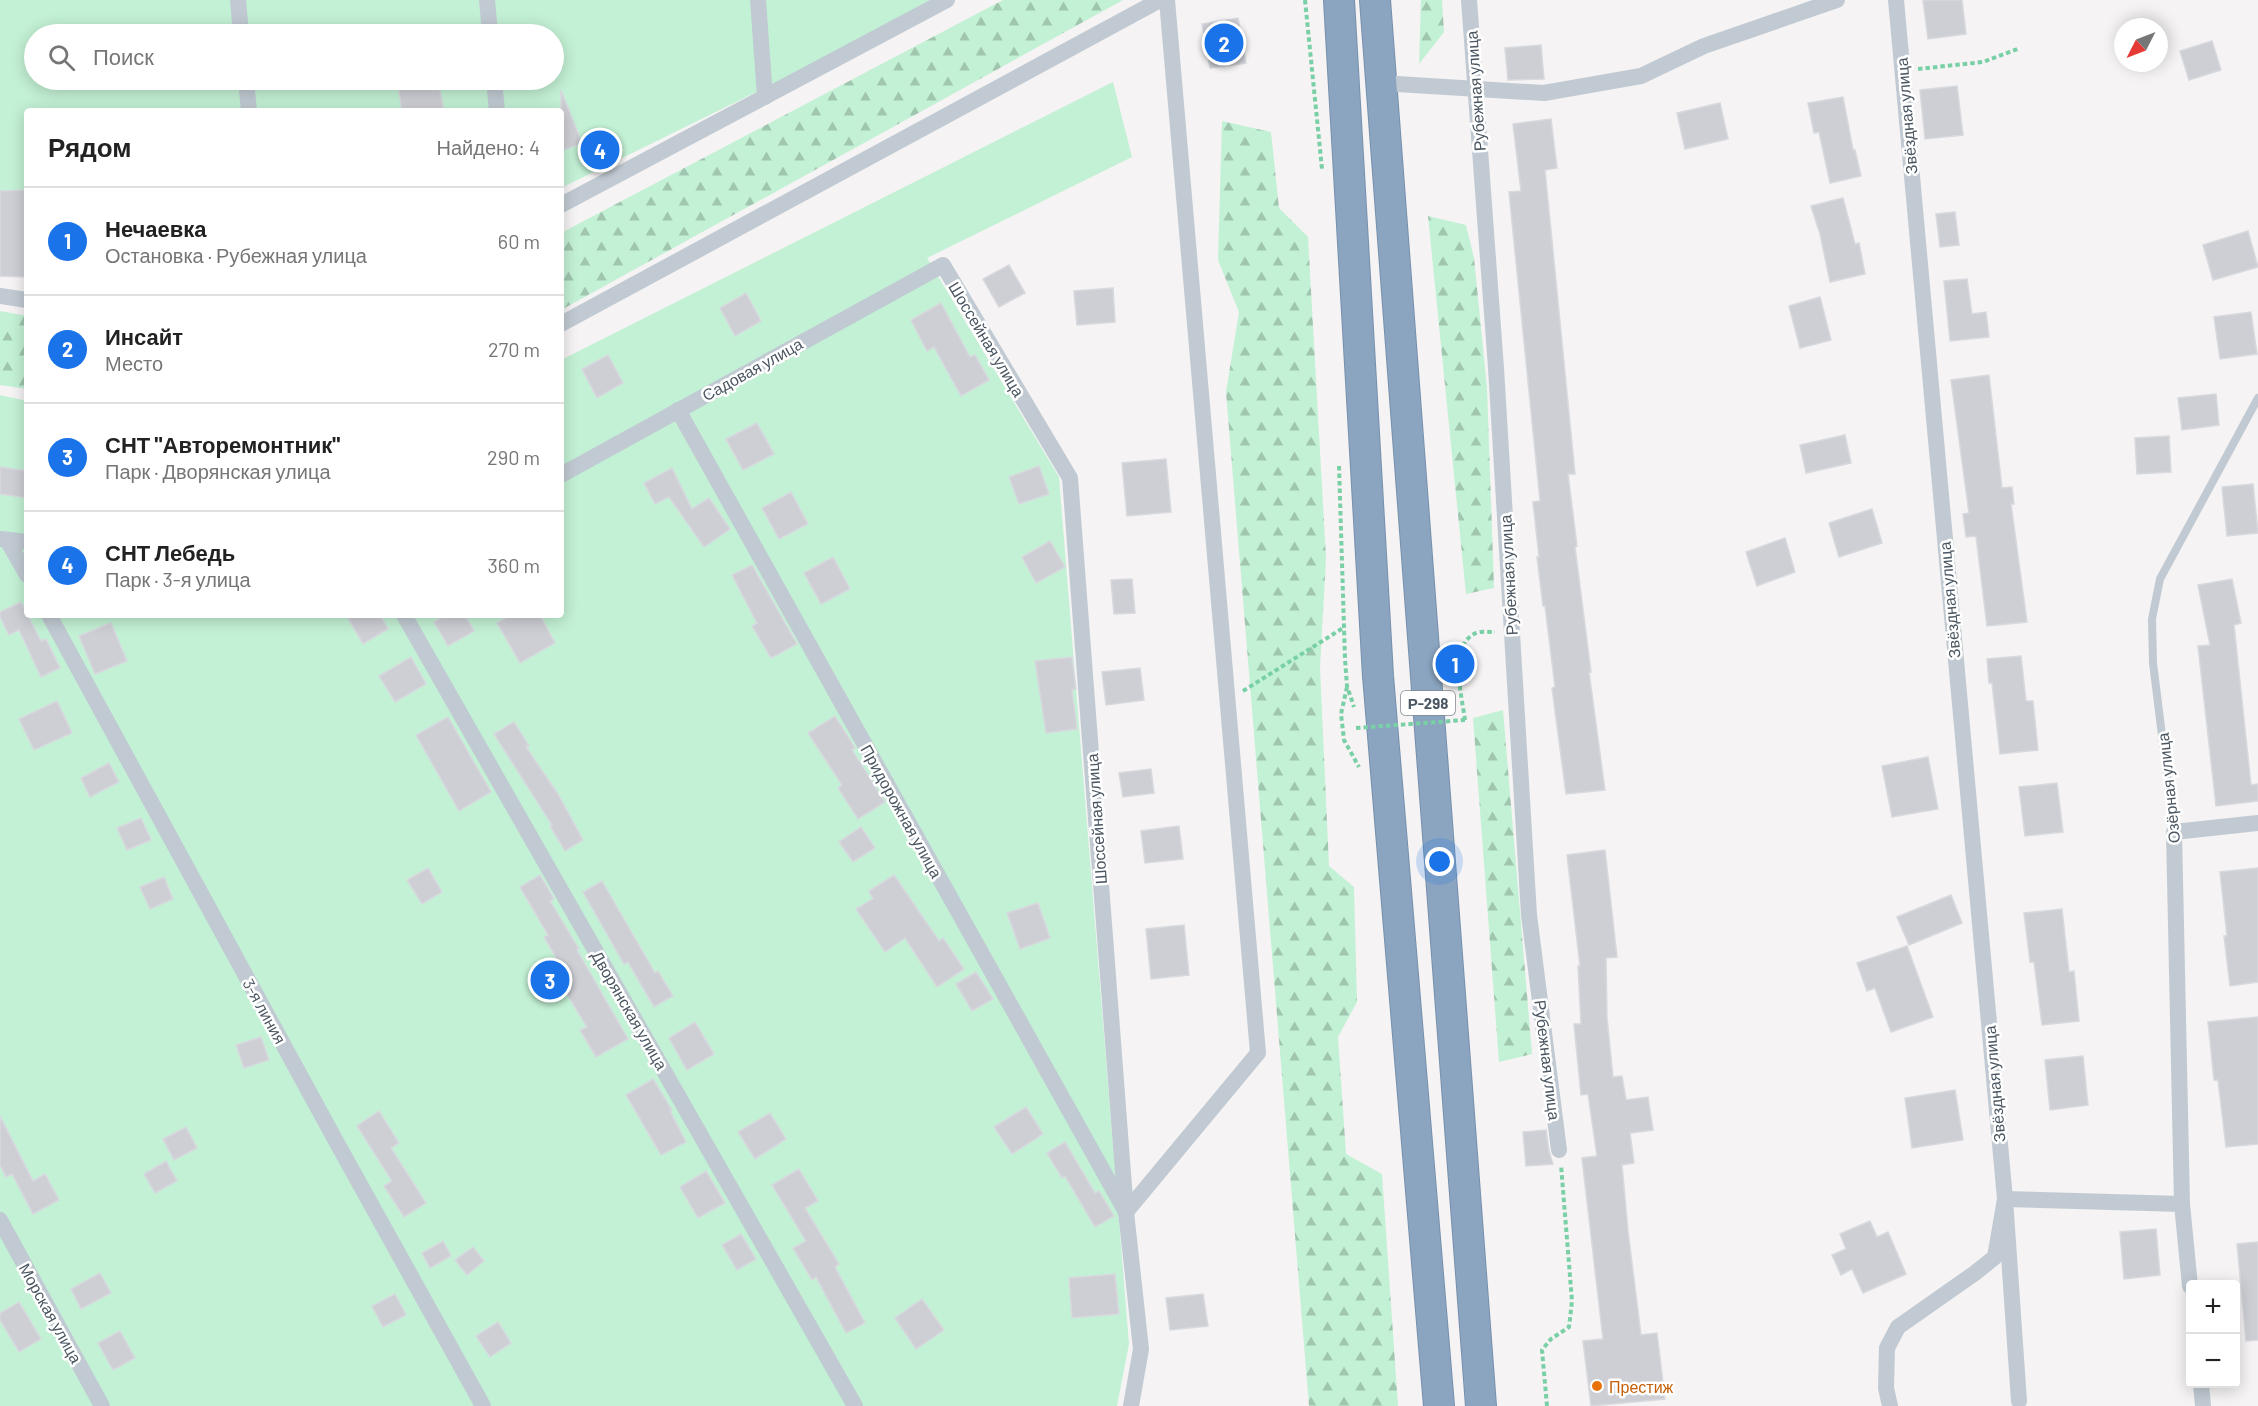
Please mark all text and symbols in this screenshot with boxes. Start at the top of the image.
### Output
north arrow [2114,18,2168,72]
pin: 2 [1204,20,1244,66]
search box [24,24,564,90]
street label: Рубежная улица [1461,30,1489,152]
icon: search [45,41,78,74]
text: Поиск [93,43,154,69]
street label: Звёздная улица [1891,57,1921,175]
pin: 4 [580,128,620,172]
text: Рядом [48,131,131,162]
text: Найдено: 4 [437,135,540,159]
text: Нечаевка [105,215,207,241]
text: 1 [64,229,71,253]
text: 60 m [498,229,540,253]
text: Остановка · Рубежная улица [105,243,367,267]
street label: Шоссейная улица [945,278,1029,400]
text: Инсайт [105,323,183,349]
street label: Садовая улица [698,334,806,404]
text: 2 [62,337,73,361]
text: 270 m [488,337,540,361]
text: Место [105,351,163,375]
text: СНТ "Авторемонтник" [105,431,340,457]
text: 3 [62,445,73,469]
text: 290 m [487,445,540,469]
text: Парк · Дворянская улица [105,459,331,483]
street label: Рубежная улица [1495,514,1521,636]
text: СНТ Лебедь [105,539,235,565]
street label: Звёздная улица [1934,541,1964,659]
text: 4 [61,553,74,577]
text: 360 m [488,553,540,577]
text: Парк · 3-я улица [105,567,251,591]
pin: 1 [1436,642,1474,686]
road number: Р-298 [1401,691,1455,715]
street label: Озёрная улица [2153,732,2183,844]
street label: Придорожная улица [857,741,947,881]
street label: Шоссейная улица [1082,753,1110,885]
your location [1425,847,1454,876]
street label: Дворянская улица [588,947,672,1073]
pin: 3 [530,958,570,1002]
street label: 3-я линия [239,975,291,1047]
street label: Рубежная улица [1531,999,1565,1121]
street label: Звёздная улица [1979,1025,2009,1143]
street label: Морская улица [16,1260,86,1366]
map controls [2186,1280,2240,1388]
button: + [2186,1280,2240,1334]
button: − [2186,1334,2240,1388]
place label: Престиж [1609,1377,1674,1396]
marker: Престиж [1590,1379,1604,1393]

